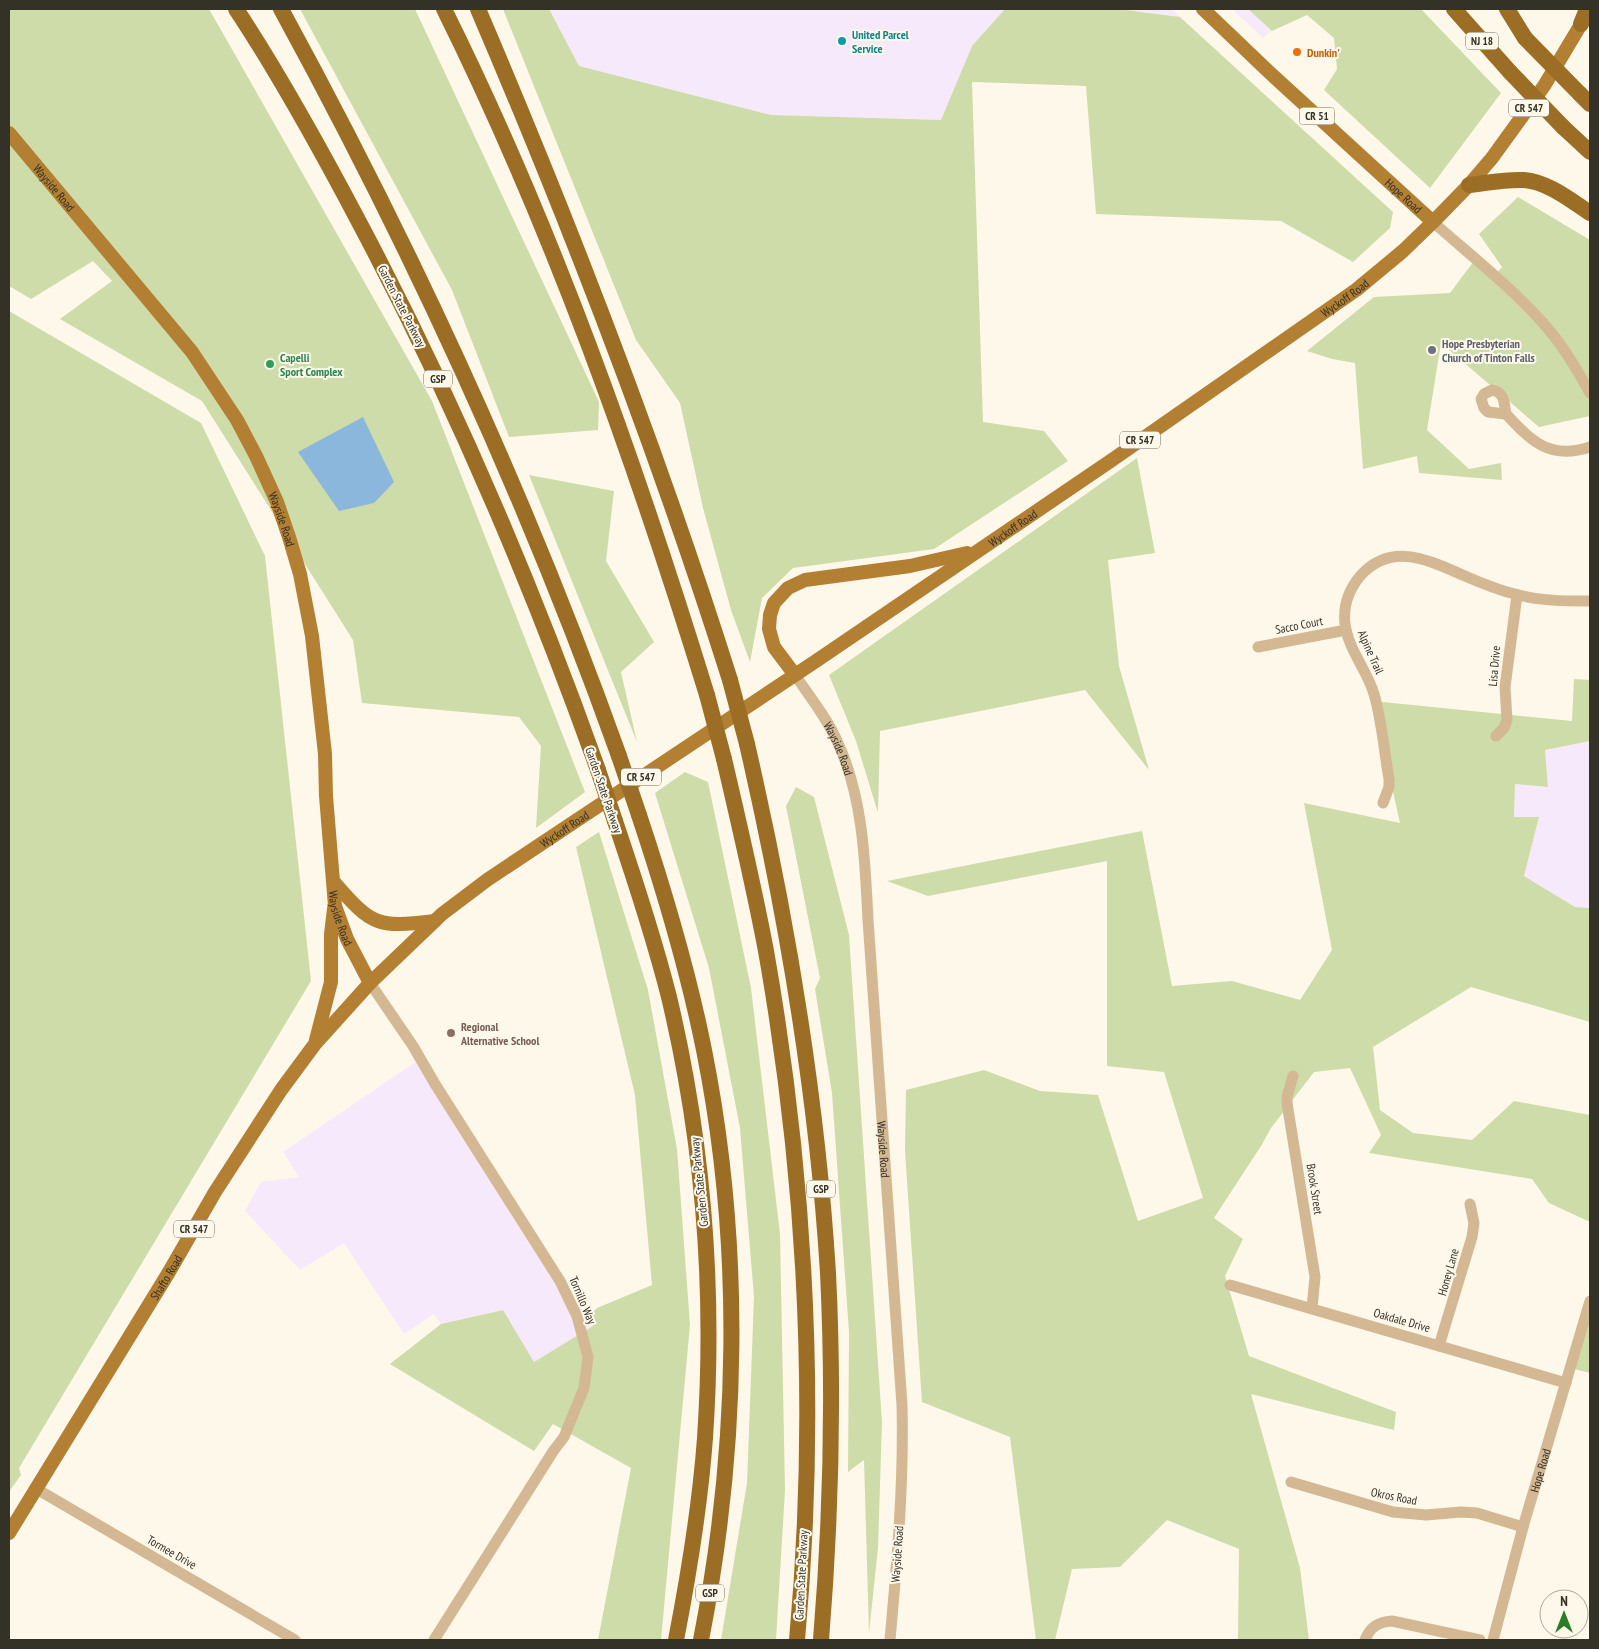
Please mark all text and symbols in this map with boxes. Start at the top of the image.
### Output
place label: United Parcel Service [852,27,909,56]
road number: NJ 18 [1466,32,1498,49]
marker: United Parcel Service [836,35,848,47]
place label: Dunkin' [1307,45,1340,60]
marker: Dunkin' [1291,46,1303,58]
road number: CR 547 [1509,100,1549,116]
road number: CR 51 [1300,108,1334,124]
street label: Wayside Road [31,161,79,214]
street label: Hope Road [1382,175,1425,216]
street label: Garden State Parkway [375,262,429,350]
street label: Wyckoff Road [1318,275,1372,320]
place label: Hope Presbyterian Church of Tinton Falls [1442,336,1535,365]
marker: Hope Presbyterian Church of Tinton Falls [1426,344,1438,356]
place label: Capelli Sport Complex [280,350,343,379]
marker: Capelli Sport Complex [264,358,276,370]
road number: GSP [424,370,452,388]
road number: CR 547 [1120,432,1160,448]
street label: Wayside Road [266,489,299,548]
street label: Wyckoff Road [985,506,1040,549]
street label: Sacco Court [1274,613,1325,637]
street label: Alpine Trail [1355,628,1387,677]
street label: Lisa Drive [1485,645,1503,687]
street label: Wayside Road [821,719,857,777]
street label: Garden State Parkway [582,745,626,836]
road number: CR 547 [621,769,661,786]
street label: Wyckoff Road [537,807,591,850]
street label: Wayside Road [326,890,357,948]
place label: Regional Alternative School [460,1019,539,1048]
marker: Regional Alternative School [445,1027,457,1039]
street label: Wayside Road [875,1120,894,1178]
street label: Garden State Parkway [687,1136,711,1228]
street label: Brook Street [1304,1163,1327,1216]
road number: GSP [807,1180,835,1198]
road number: CR 547 [174,1220,214,1238]
street label: Honey Lane [1434,1247,1462,1297]
street label: Shafto Road [146,1252,185,1302]
street label: Tornillo Way [566,1274,600,1327]
street label: Oakdale Drive [1372,1305,1432,1335]
street label: Hope Road [1526,1447,1553,1494]
street label: Okros Road [1370,1484,1418,1508]
street label: Wayside Road [888,1525,906,1583]
street label: Garden State Parkway [791,1529,811,1620]
street label: Tormee Drive [145,1532,199,1572]
road number: GSP [696,1585,724,1602]
north arrow [1539,1589,1589,1639]
text: N [1560,1592,1568,1610]

